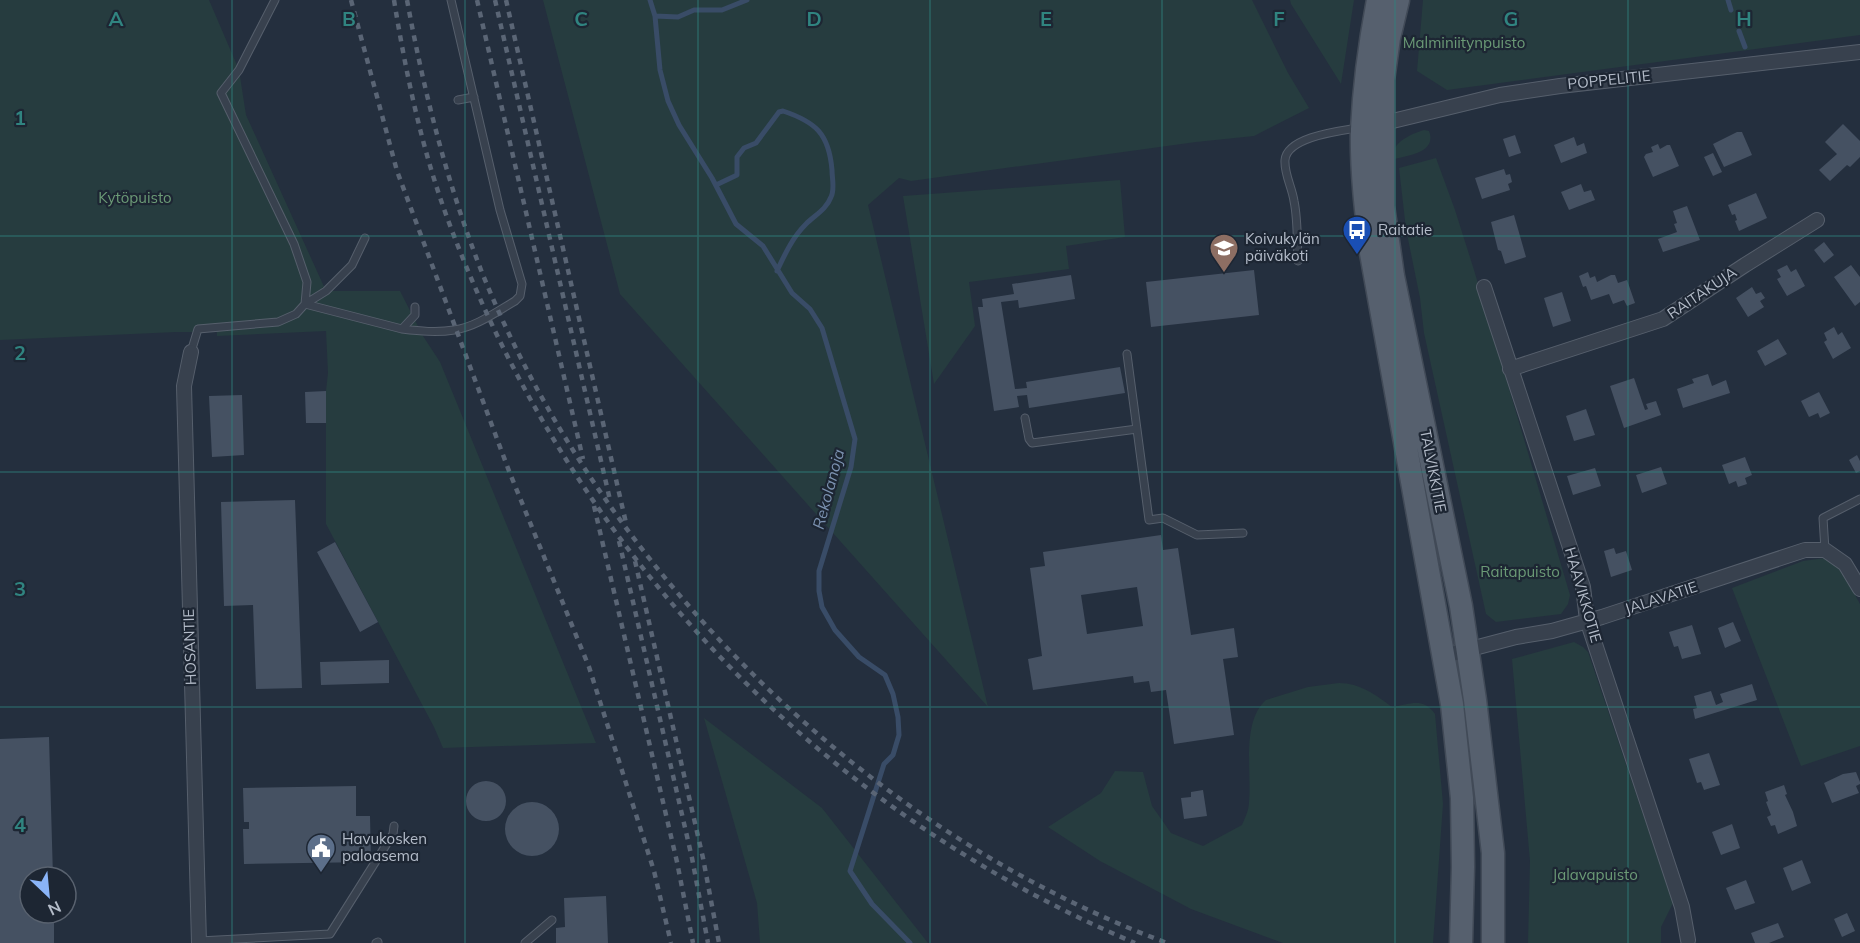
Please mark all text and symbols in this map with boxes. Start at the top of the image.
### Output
text: A [109,6,124,31]
text: B [342,6,356,31]
text: C [574,6,588,31]
text: D [806,6,822,31]
text: E [1040,6,1052,31]
text: F [1273,6,1285,31]
text: G [1504,6,1518,31]
text: H [1736,6,1752,31]
park label: Malminiitynpuisto [1403,33,1525,52]
street label: POPPELITIE [1566,66,1652,93]
text: 1 [14,105,26,130]
park label: Kytöpuisto [98,188,172,207]
bus stop icon: Raitatie [1341,214,1373,256]
place label: Raitatie [1378,220,1432,239]
place label: Koivukylän päiväkoti [1245,229,1320,265]
school or university icon: Koivukylän päiväkoti [1208,232,1240,274]
street label: RAITAKUJA [1663,262,1740,323]
text: 2 [14,340,26,365]
street label: TALVIKKITIE [1416,428,1451,514]
water label: Rekolanoja [808,446,848,531]
street label: HAAVIKKOTIE [1561,545,1606,645]
park label: Raitapuisto [1480,562,1560,581]
text: 3 [14,576,26,601]
street label: JALAVATIE [1622,577,1700,618]
street label: HOSANTIE [179,608,200,686]
text: 4 [14,812,26,837]
place label: Havukosken paloasema [342,829,427,865]
public building icon: Havukosken paloasema [305,832,337,874]
north arrow [18,865,78,925]
park label: Jalavapuisto [1552,865,1638,884]
text: N [45,897,64,920]

